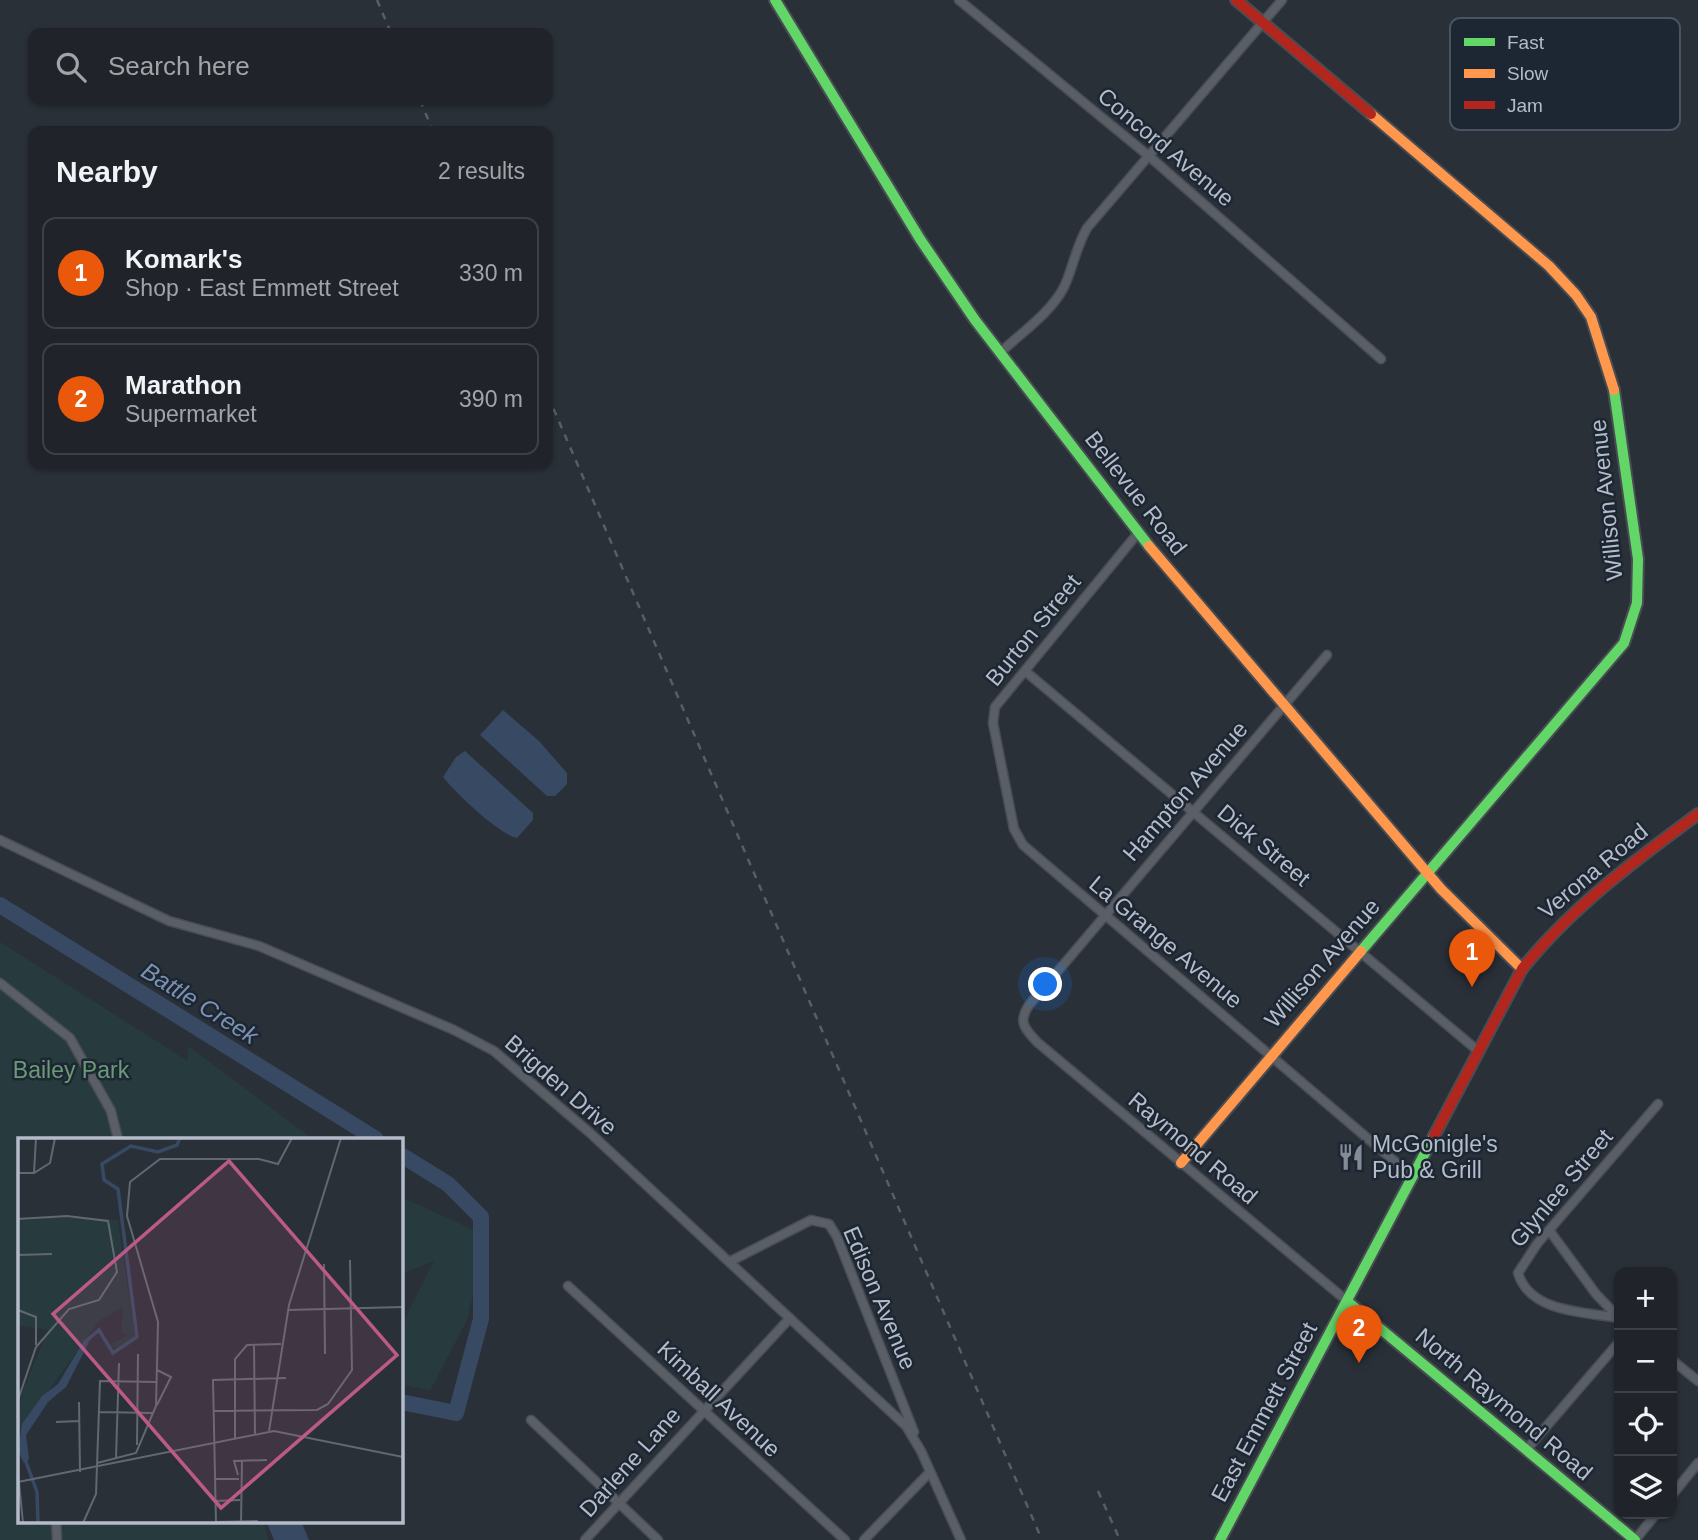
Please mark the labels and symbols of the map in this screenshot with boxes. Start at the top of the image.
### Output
legend [1450,18,1680,130]
text: Fast [1507,32,1545,53]
text: Slow [1507,63,1548,84]
street label: Concord Avenue [1093,83,1239,211]
text: Jam [1507,95,1543,116]
street label: Willison Avenue [1585,418,1627,582]
street label: Bellevue Road [1080,426,1192,560]
street label: Burton Street [980,569,1086,691]
street label: Hampton Avenue [1117,716,1253,866]
street label: Dick Street [1213,799,1316,891]
street label: Verona Road [1533,818,1653,924]
street label: La Grange Avenue [1084,871,1248,1013]
street label: Willison Avenue [1259,893,1385,1033]
pin: 1 [1449,929,1495,987]
water label: Battle Creek [137,957,265,1050]
your location [1028,967,1062,1001]
street label: Brigden Drive [500,1029,622,1141]
park label: Bailey Park [13,1057,130,1083]
street label: Raymond Road [1123,1087,1263,1209]
street label: Glynlee Street [1504,1123,1618,1252]
place label: McGonigle's Pub & Grill [1372,1131,1498,1183]
inset map [18,1138,402,1522]
restaurant icon: McGonigle's Pub & Grill [1336,1142,1366,1172]
street label: Edison Avenue [838,1222,922,1374]
pin: 2 [1336,1305,1382,1363]
street label: East Emmett Street [1206,1317,1323,1506]
street label: North Raymond Road [1410,1323,1598,1485]
street label: Kimball Avenue [652,1336,786,1462]
street label: Darlene Lane [574,1402,686,1522]

